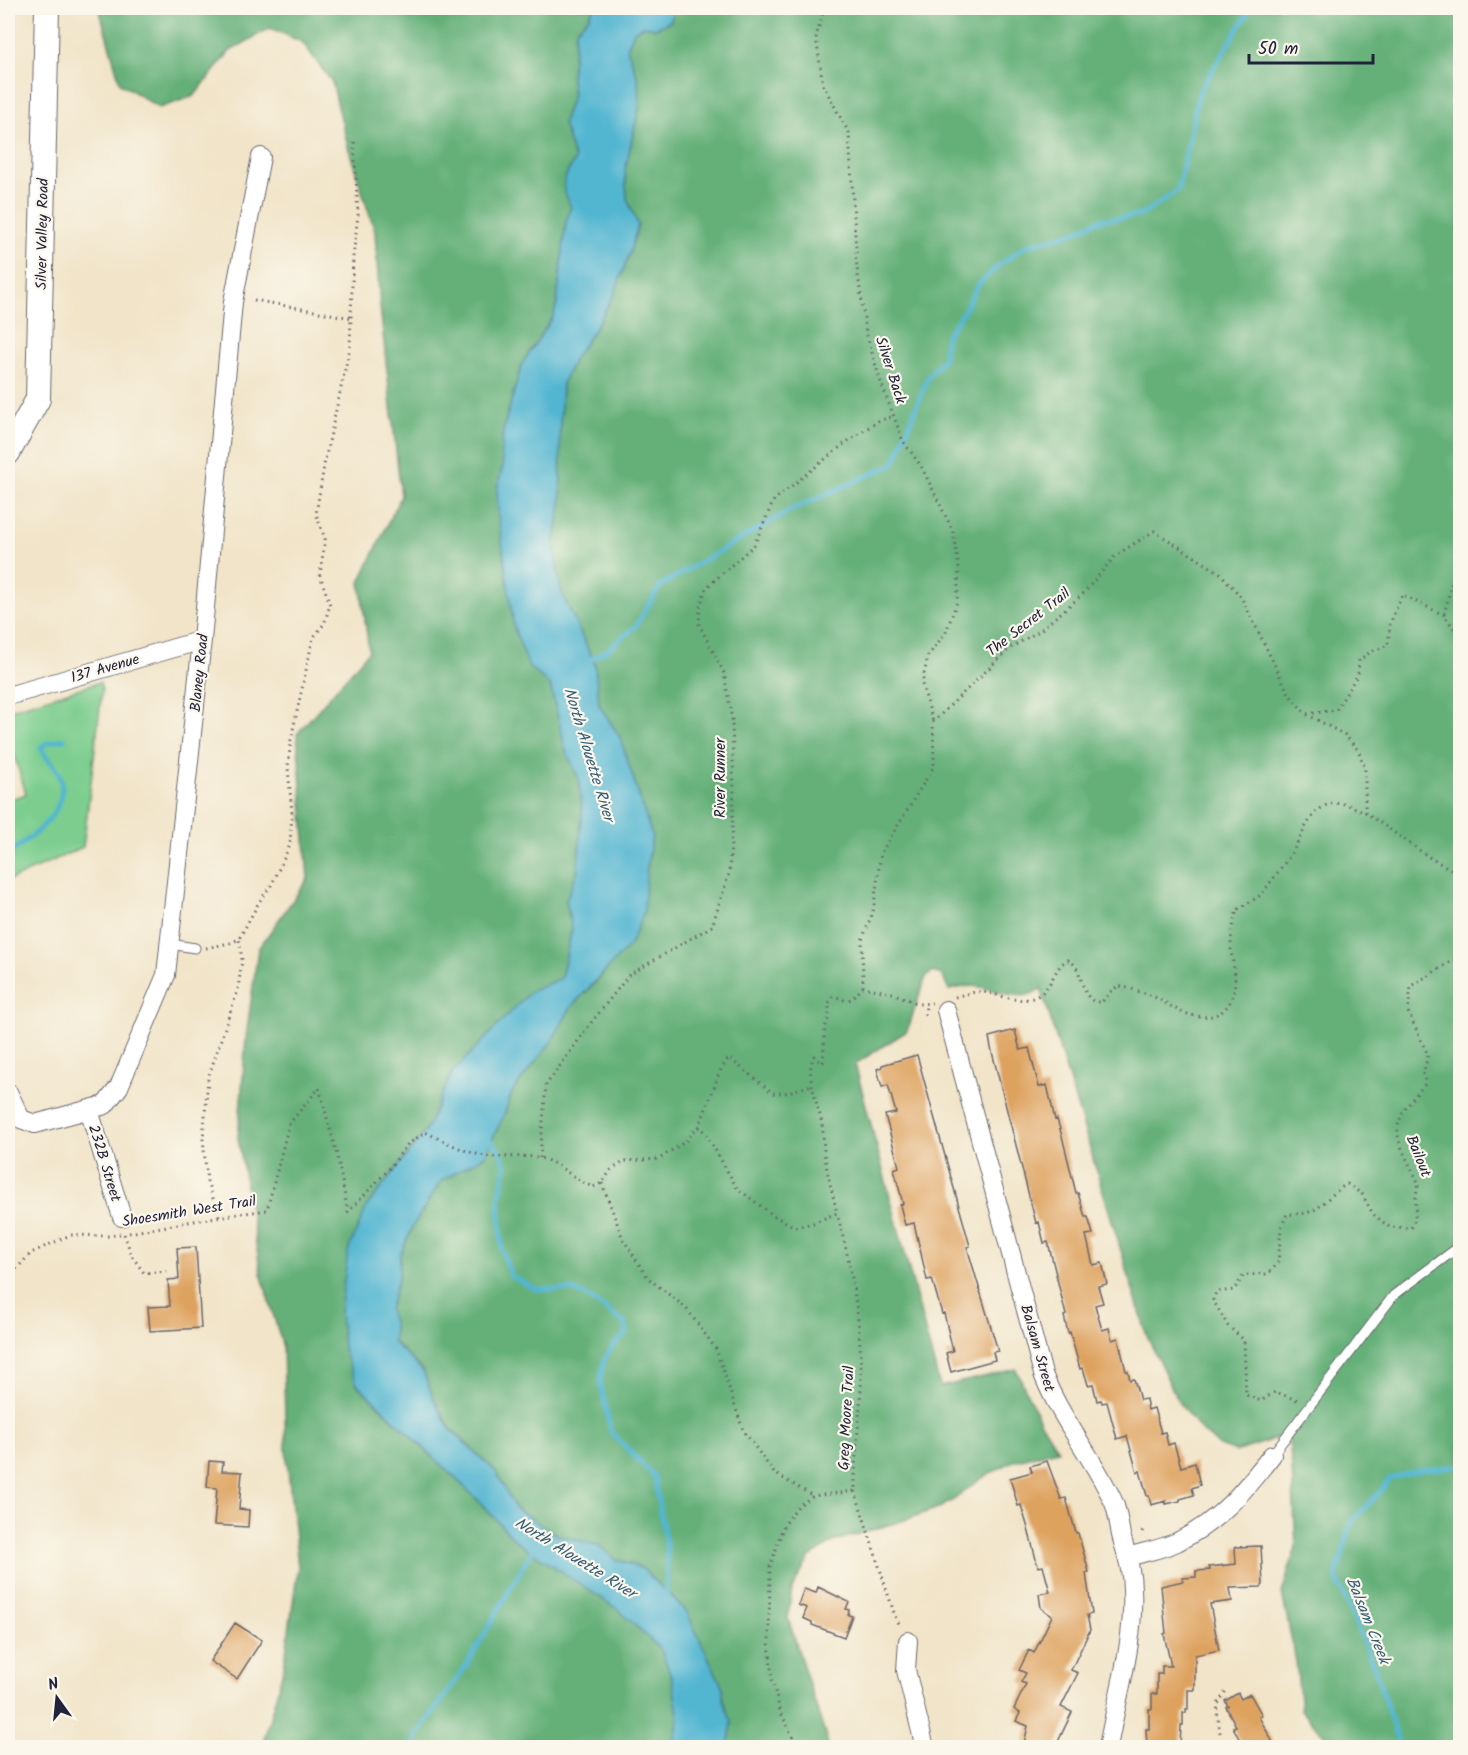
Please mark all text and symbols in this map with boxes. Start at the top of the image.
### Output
scale bar [1249,27,1374,65]
text: 50 m [1258,35,1298,64]
street label: Silver Valley Road [30,178,56,290]
street label: Silver Back [868,334,913,408]
street label: The Secret Trail [981,582,1076,663]
street label: Blaney Road [184,632,216,713]
street label: 137 Avenue [68,648,143,690]
water label: North Alouette River [556,684,622,828]
street label: River Runner [709,737,733,818]
street label: 232B Street [81,1122,127,1205]
street label: Bailout [1399,1132,1437,1181]
street label: Shoesmith West Trail [120,1190,258,1234]
street label: Balsam Street [1013,1302,1061,1395]
street label: Greg Moore Trail [832,1365,862,1471]
water label: North Alouette River [510,1511,644,1608]
water label: Balsam Creek [1339,1573,1397,1670]
north arrow [27,1668,87,1728]
text: N [45,1672,62,1698]

